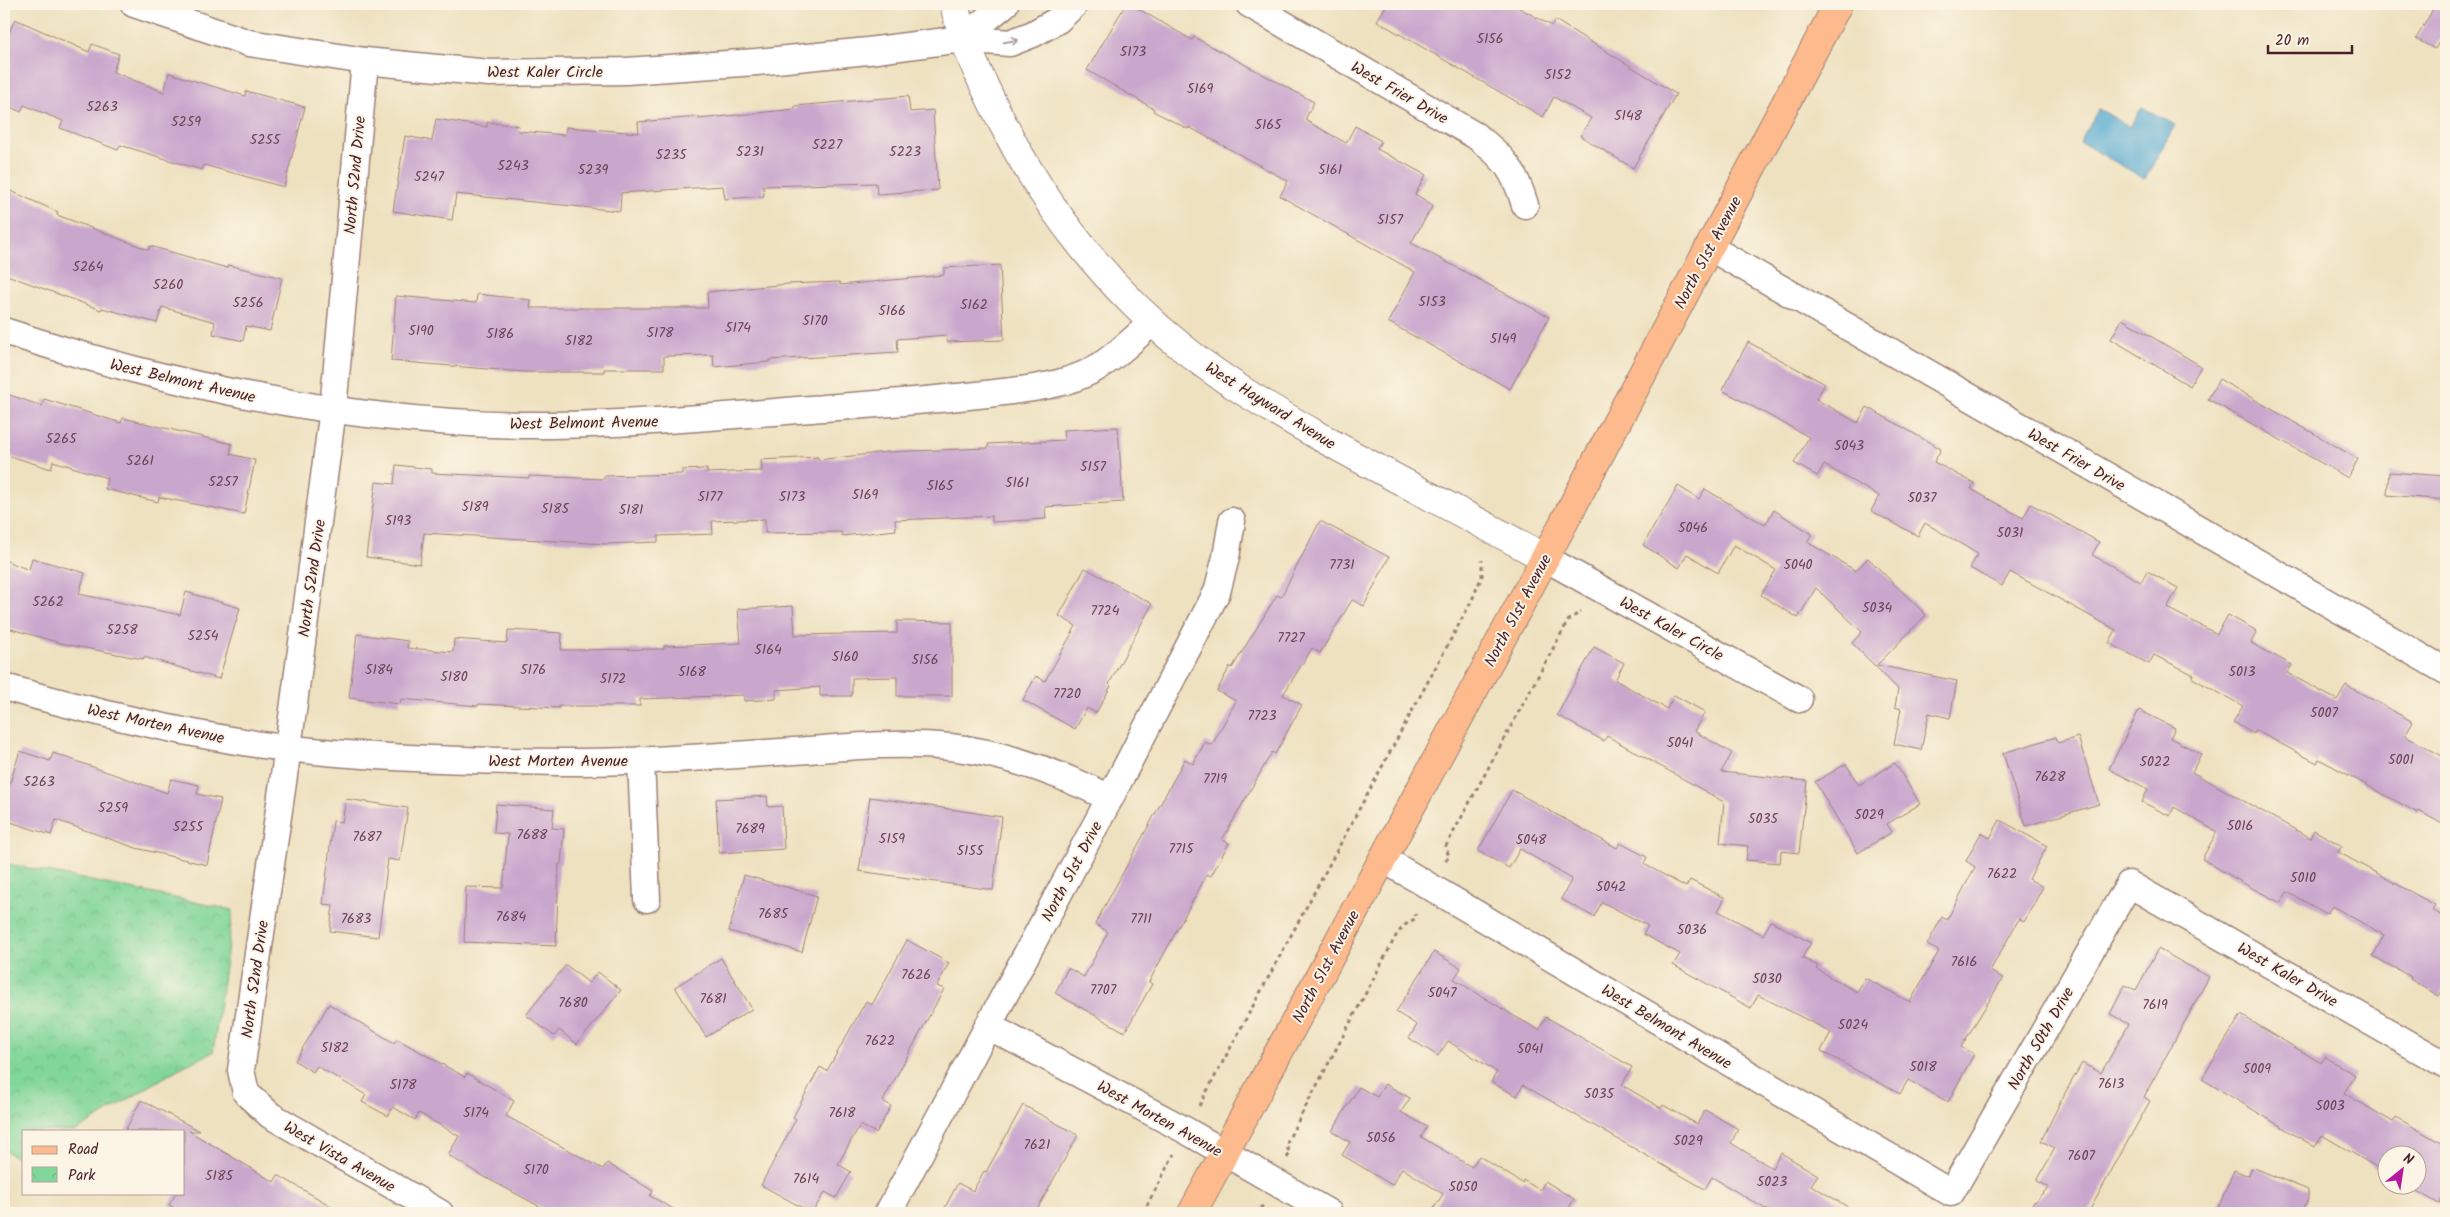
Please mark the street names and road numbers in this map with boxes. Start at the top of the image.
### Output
street label: West Frier Drive [1346,55,1453,131]
street label: West Kaler Circle [487,60,603,85]
street label: North 52nd Drive [338,115,373,235]
street label: North 51st Avenue [1668,192,1749,314]
street label: West Belmont Avenue [107,353,258,410]
street label: West Hayward Avenue [1200,356,1340,457]
street label: West Belmont Avenue [509,410,659,437]
street label: West Frier Drive [2023,422,2130,498]
street label: North 52nd Drive [292,518,333,639]
street label: North 51st Avenue [1478,550,1559,672]
street label: West Kaler Circle [1615,590,1728,668]
street label: West Morten Avenue [85,698,227,751]
street label: West Morten Avenue [488,749,628,774]
street label: North 51st Drive [1035,817,1109,927]
street label: North 51st Avenue [1286,906,1367,1028]
street label: North 52nd Drive [235,919,276,1040]
street label: West Kaler Drive [2232,936,2342,1014]
street label: West Belmont Avenue [1596,978,1736,1076]
street label: North 50th Drive [2002,982,2081,1095]
street label: West Morten Avenue [1092,1075,1226,1164]
street label: West Vista Avenue [279,1115,400,1199]

